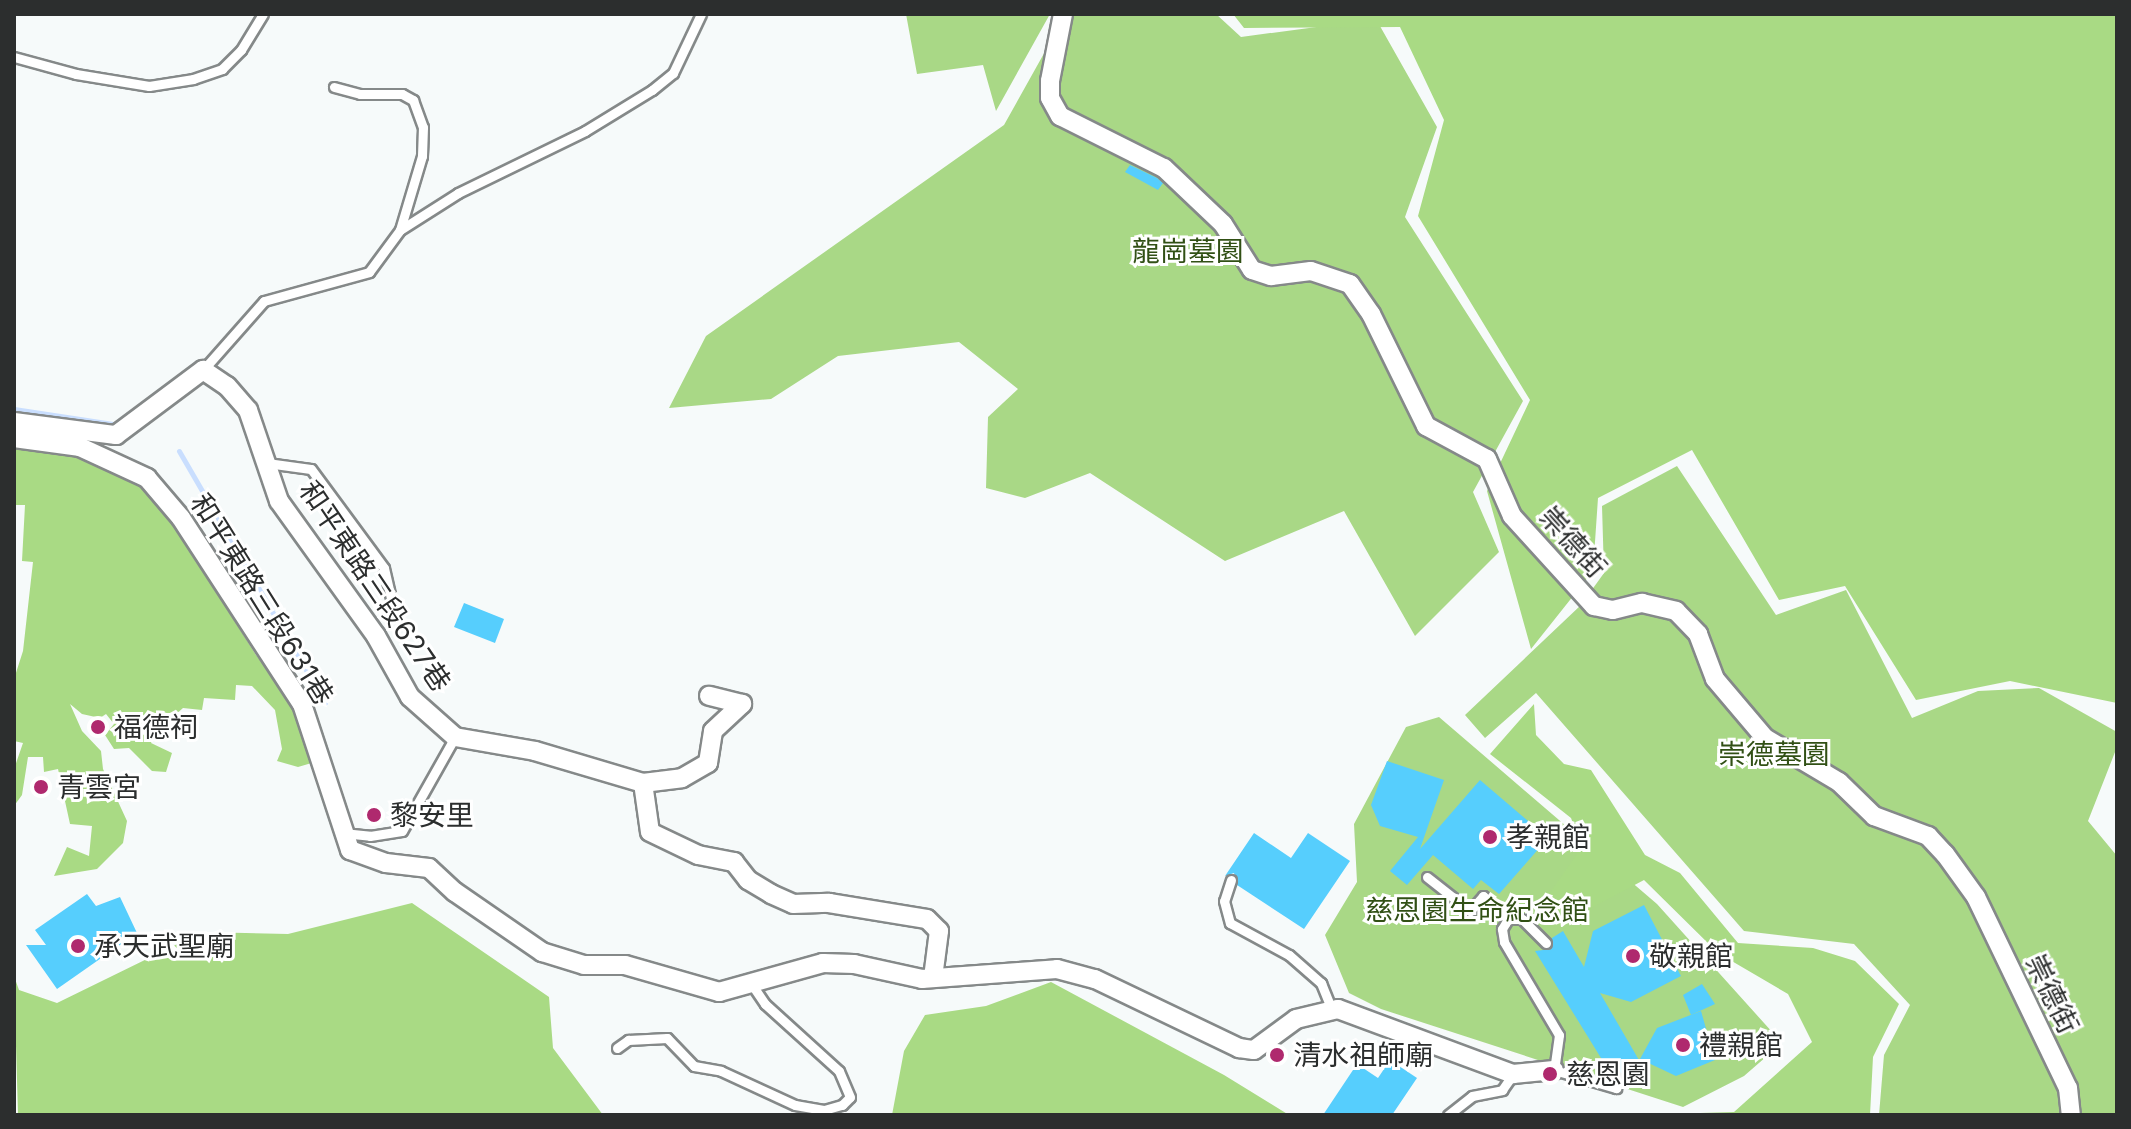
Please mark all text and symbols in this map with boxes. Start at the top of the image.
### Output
park label: 龍崗墓園 [1132,234,1244,268]
street label: 和平東路三段627巷 [292,475,458,697]
street label: 和平東路三段631巷 [184,487,340,711]
street label: 崇德街 [1532,500,1614,584]
place label: 福德祠 [114,710,198,744]
marker: 福德祠 [89,718,107,736]
park label: 崇德墓園 [1718,737,1830,771]
place label: 青雲宮 [57,770,141,804]
marker: 青雲宮 [32,778,50,796]
place label: 黎安里 [390,798,474,832]
marker: 黎安里 [365,806,383,824]
place label: 孝親館 [1506,820,1590,854]
marker: 孝親館 [1481,828,1499,846]
park label: 慈恩園生命紀念館 [1365,893,1589,927]
place label: 承天武聖廟 [94,929,234,963]
marker: 承天武聖廟 [69,937,87,955]
place label: 敬親館 [1649,939,1733,973]
marker: 敬親館 [1624,947,1642,965]
street label: 崇德街 [2018,949,2086,1039]
place label: 禮親館 [1699,1028,1783,1062]
marker: 禮親館 [1674,1036,1692,1054]
place label: 清水祖師廟 [1293,1038,1433,1072]
marker: 清水祖師廟 [1268,1046,1286,1064]
place label: 慈恩園 [1566,1057,1650,1091]
marker: 慈恩園 [1541,1065,1559,1083]

